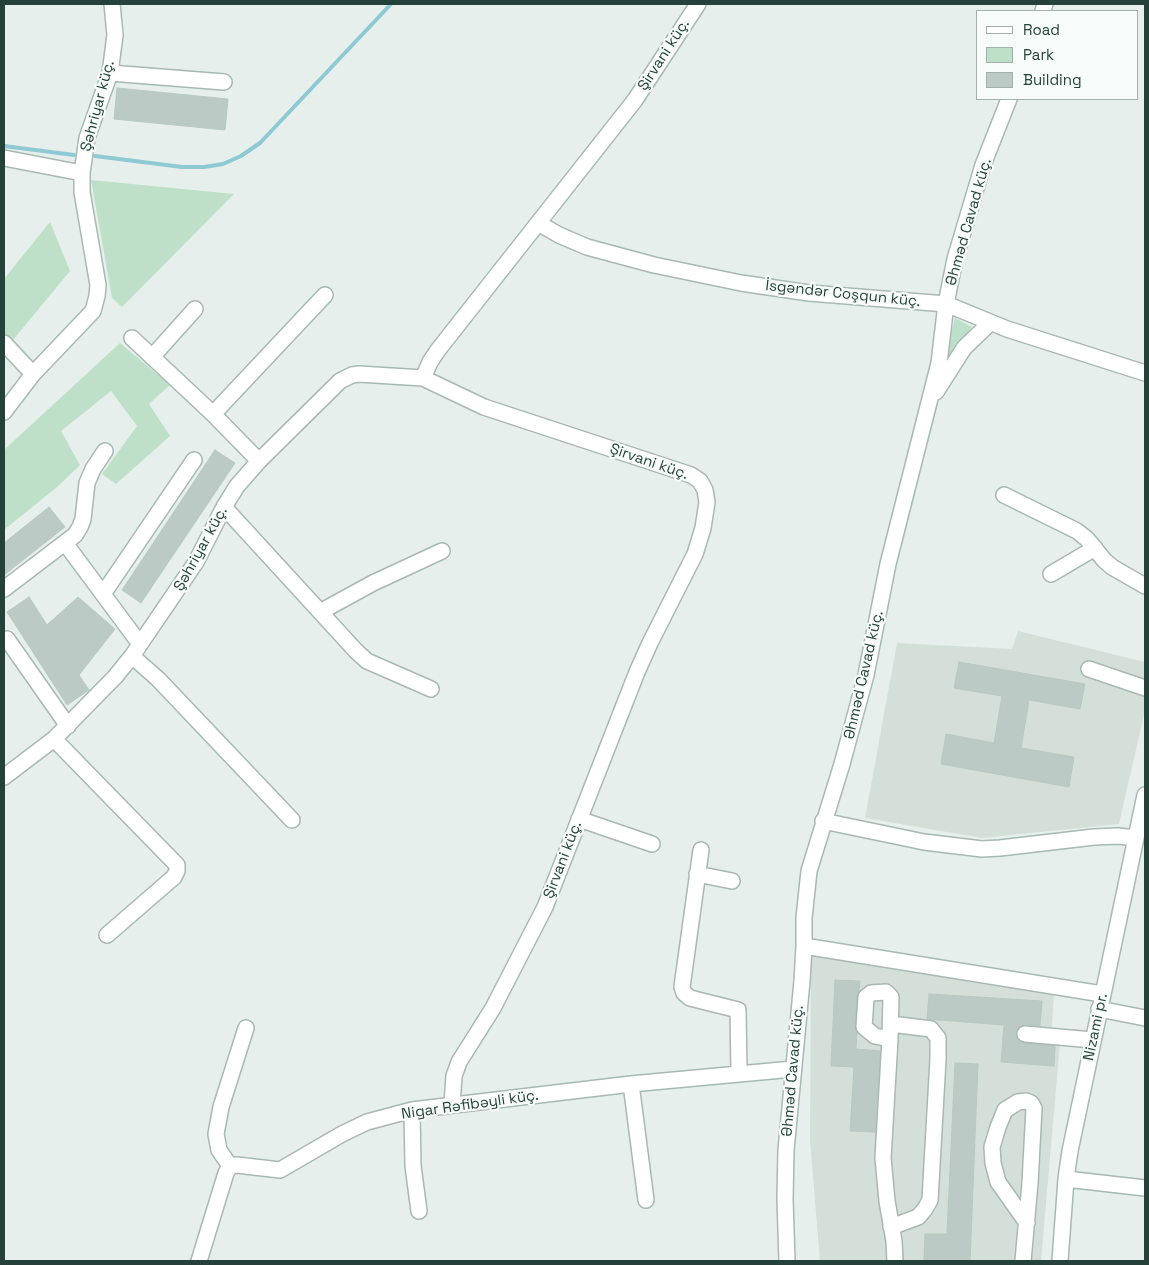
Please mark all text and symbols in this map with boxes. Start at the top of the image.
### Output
legend [976,10,1139,100]
street label: Şirvani küç. [634,16,694,94]
text: Road [1023,20,1060,39]
text: Park [1023,45,1054,64]
street label: Şəhriyar küç. [77,58,119,154]
text: Building [1023,70,1082,89]
street label: Əhməd Cavad küç. [942,156,996,288]
street label: İsgəndər Coşqun küç. [765,277,921,311]
street label: Şirvani küç. [607,440,691,484]
street label: Şəhriyar küç. [170,504,232,594]
street label: Əhməd Cavad küç. [840,609,888,741]
street label: Şirvani küç. [540,819,586,901]
street label: Nizami pr. [1080,992,1112,1062]
street label: Əhməd Cavad küç. [778,1005,808,1137]
street label: Nigar Rəfibəyli küç. [400,1086,540,1124]

